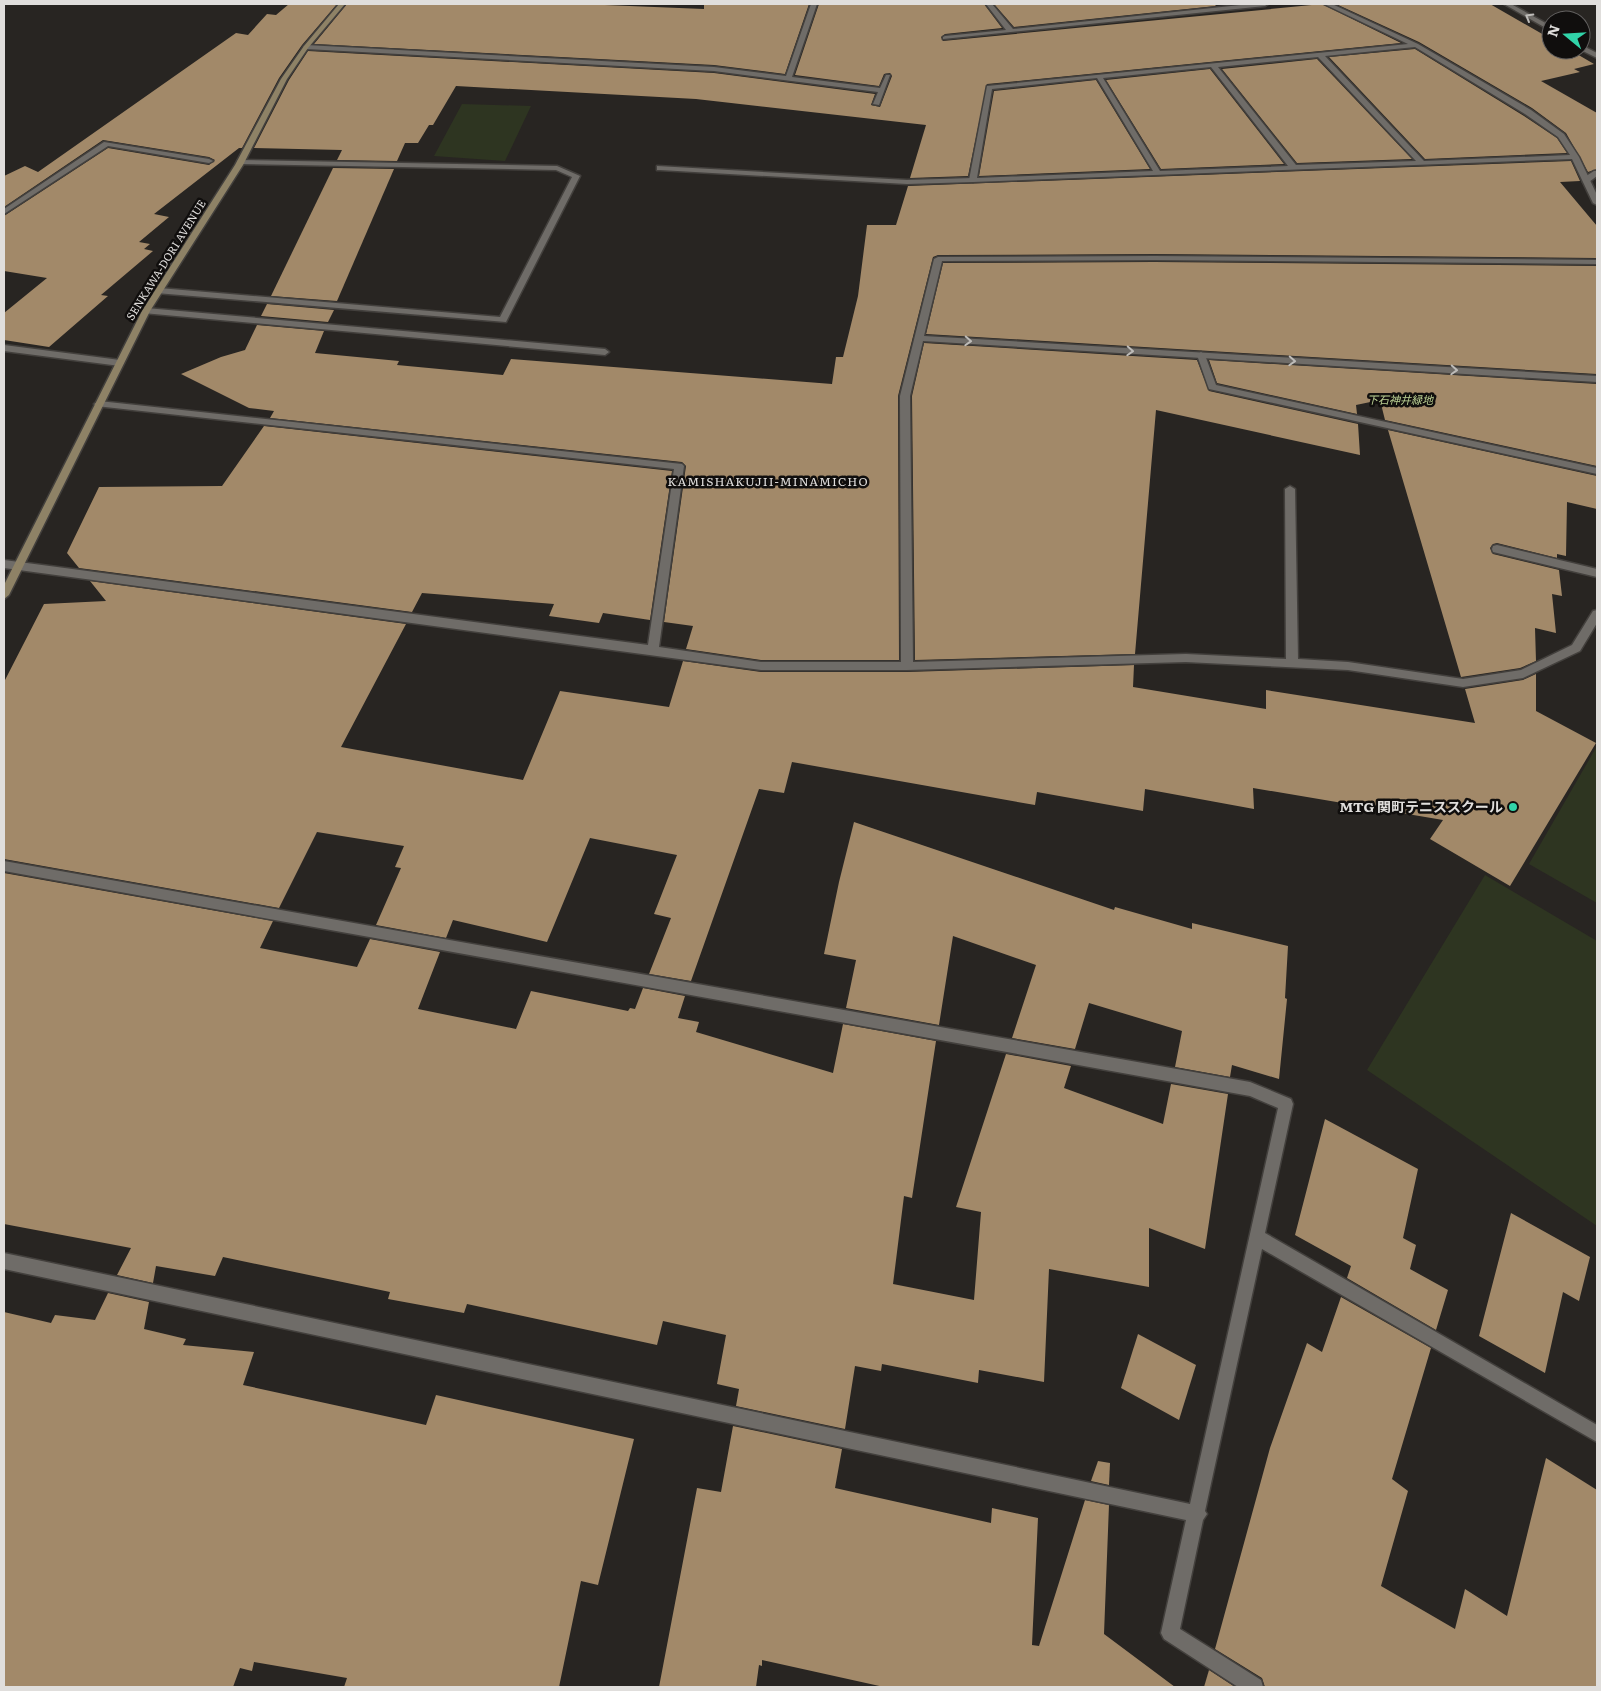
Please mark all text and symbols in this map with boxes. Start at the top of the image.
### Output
north arrow [1541,10,1591,60]
one-way arrow [1526,13,1535,23]
text: N [1541,22,1564,39]
street label: SENKAWA-DORI AVENUE [121,196,209,323]
one-way arrow [964,336,972,347]
one-way arrow [1126,345,1134,356]
one-way arrow [1288,355,1296,366]
one-way arrow [1451,365,1459,376]
park label: 下石神井緑地 [1367,391,1434,407]
district label: KAMISHAKUJII-MINAMICHO [667,472,869,490]
place label: MTG 関町テニススクール [1340,796,1503,816]
marker: MTG 関町テニススクール [1507,801,1519,813]

